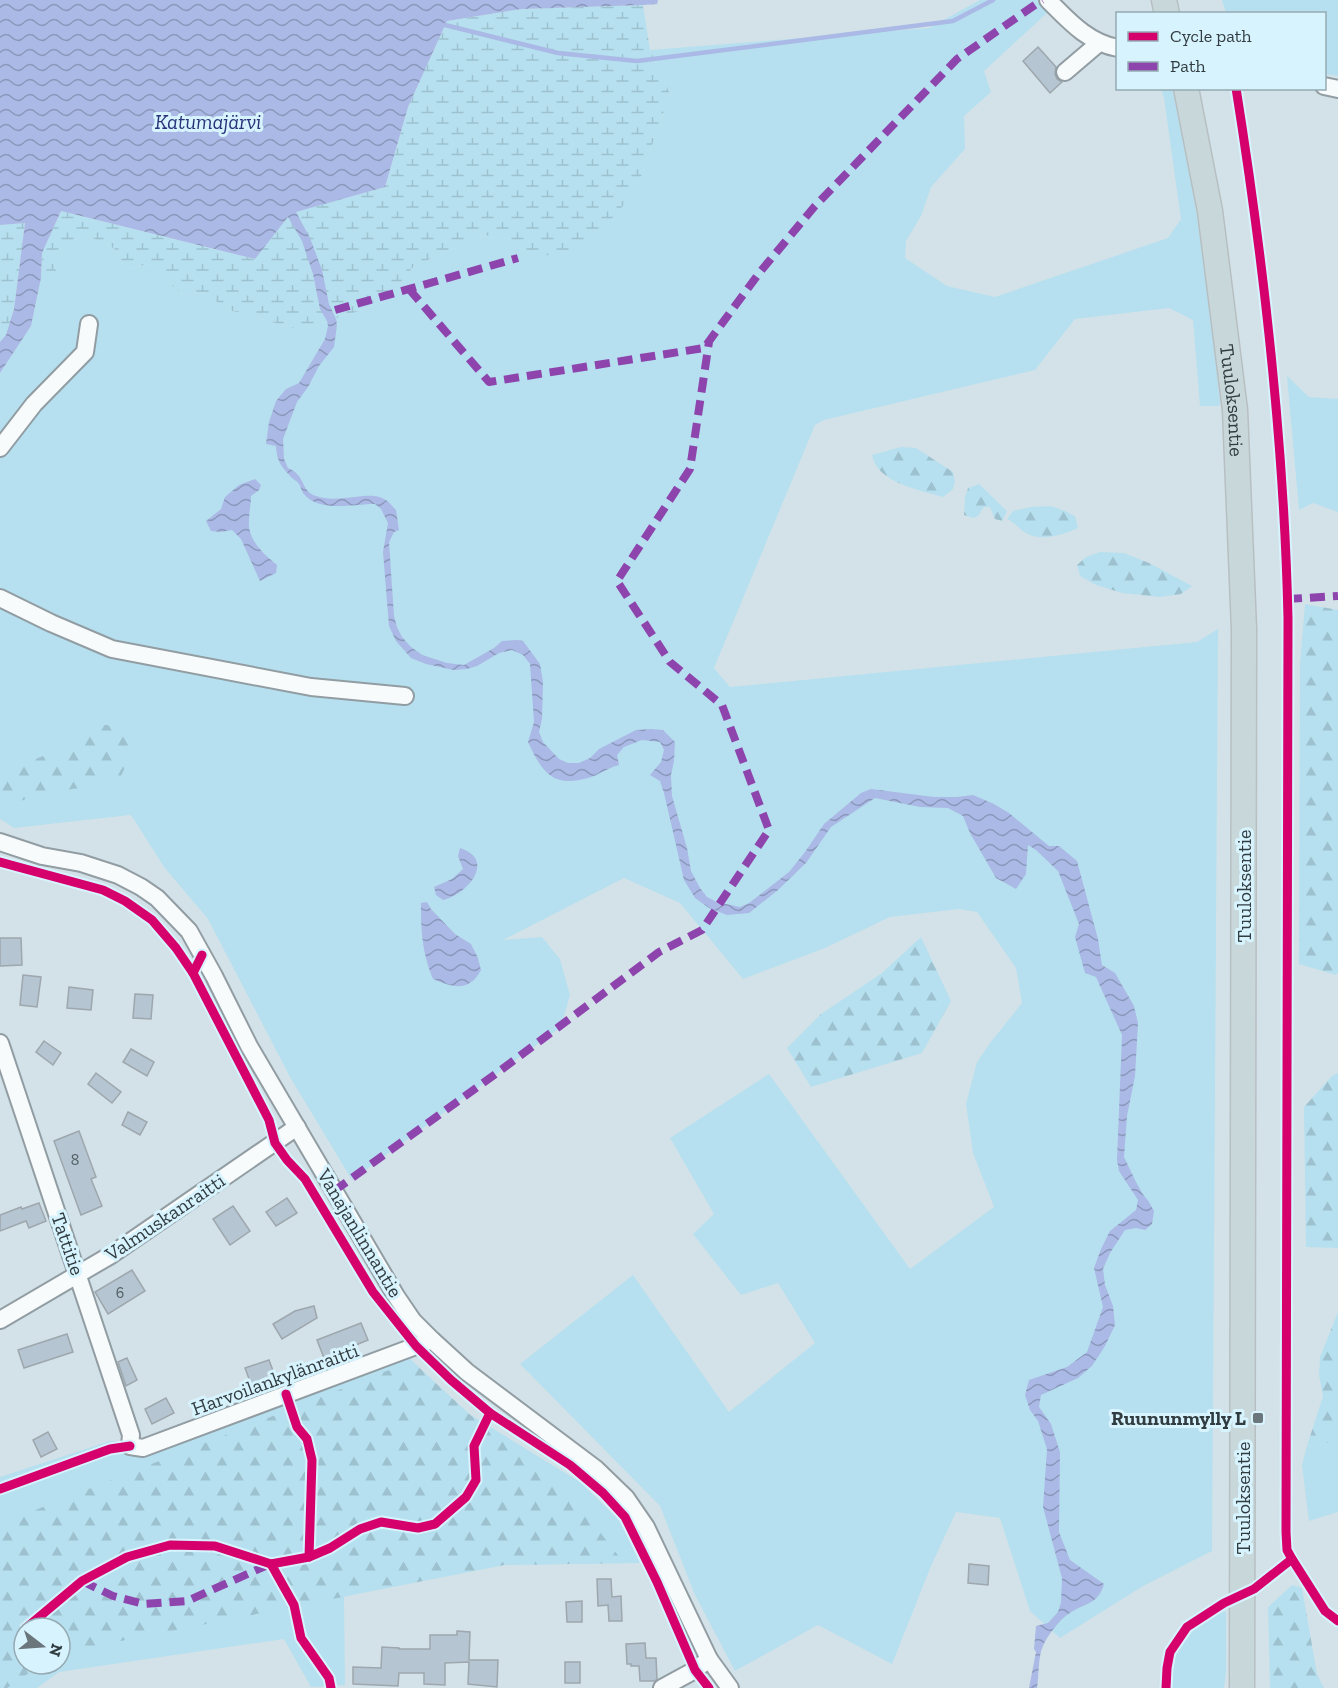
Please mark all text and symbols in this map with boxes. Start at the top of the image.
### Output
legend [1116,12,1326,90]
text: Cycle path [1170,25,1252,47]
text: Path [1170,55,1206,77]
water label: Katumajärvi [155,109,261,134]
street label: Tuuloksentie [1215,343,1249,457]
street label: Tuuloksentie [1232,830,1256,942]
house number: 8 [71,1150,79,1169]
street label: Vanajanlinnantie [312,1163,408,1302]
street label: Valmuskanraitti [100,1168,230,1267]
street label: Tattitie [46,1210,90,1278]
house number: 6 [116,1283,124,1302]
street label: Harvoilankylänraitti [188,1337,362,1420]
place label: Ruununmylly L [1111,1406,1246,1430]
marker: Ruununmylly L [1251,1411,1265,1425]
street label: Tuuloksentie [1231,1442,1255,1554]
north arrow [12,1616,72,1676]
text: N [45,1642,67,1659]

